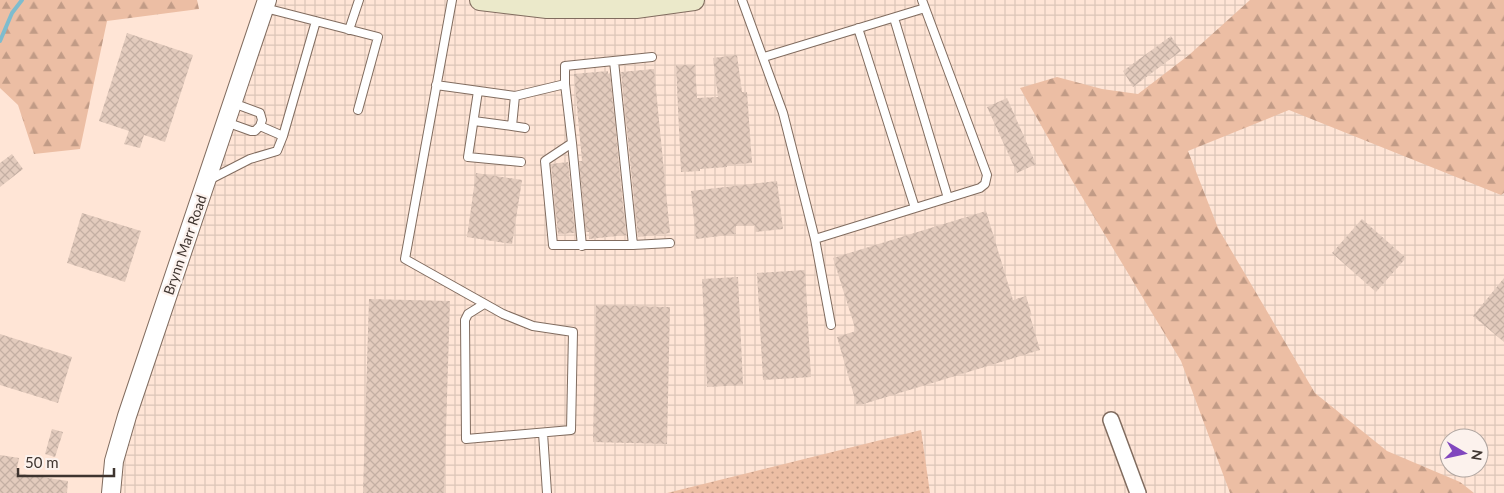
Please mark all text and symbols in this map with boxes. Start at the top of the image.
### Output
street label: Brynn Marr Road [159,193,210,297]
north arrow [1439,428,1489,478]
scale bar [18,446,114,478]
text: N [1468,448,1487,462]
text: 50 m [25,453,59,471]

